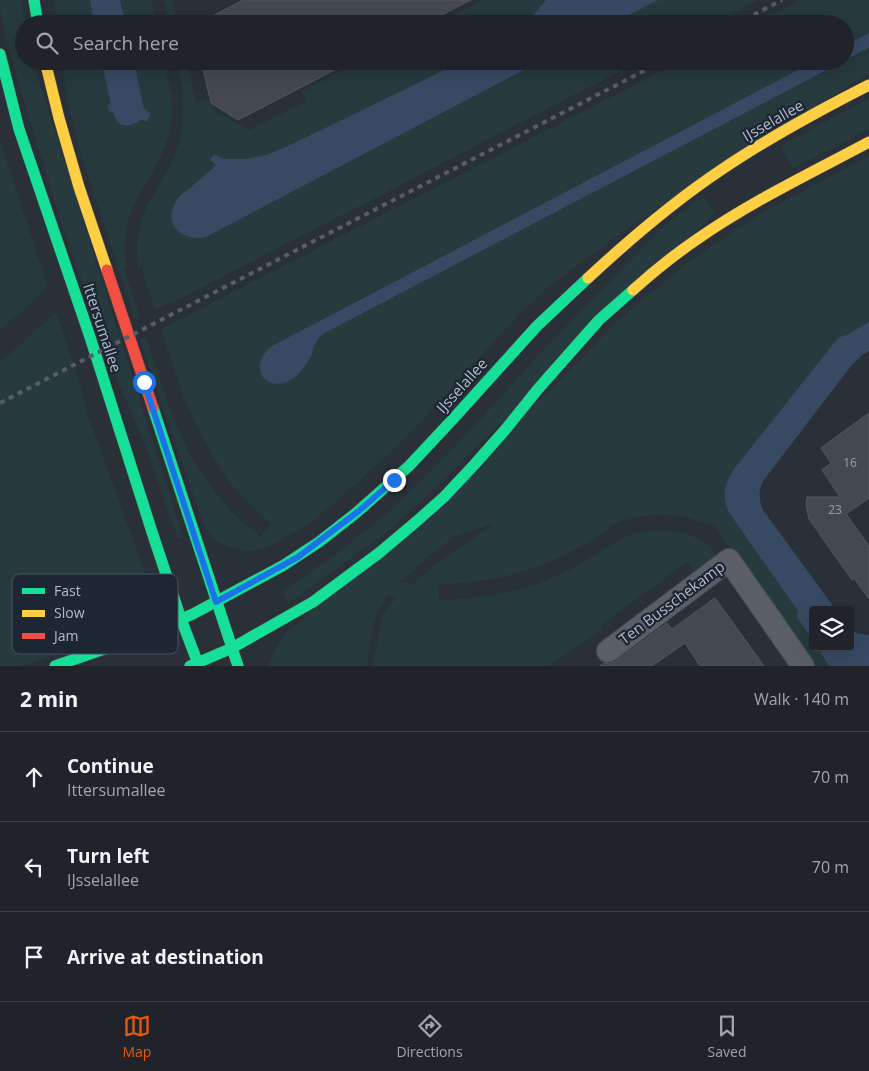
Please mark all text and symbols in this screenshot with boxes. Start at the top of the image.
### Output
search box [15,15,854,70]
icon: search [33,29,61,57]
text: Search here [73,30,179,56]
street label: IJsselallee [738,95,807,146]
street label: Ittersumallee [79,281,127,375]
street label: IJsselallee [431,354,491,417]
route start [133,371,156,394]
house number: 16 [843,454,857,471]
route end [383,469,406,492]
house number: 23 [828,501,842,518]
street label: Ten Busschekamp [615,556,728,648]
legend [12,574,178,654]
text: Fast [54,581,81,600]
text: Slow [54,603,85,622]
map controls [809,606,854,651]
button: layers [809,606,854,651]
text: Jam [52,626,79,645]
text: 2 min [20,685,78,713]
text: Walk · 140 m [754,688,849,710]
text: Continue [67,753,154,779]
icon: ahead [20,763,48,791]
text: 70 m [812,766,849,788]
text: Ittersumallee [67,779,166,801]
text: Turn left [67,843,149,869]
icon: left [20,853,48,881]
text: 70 m [812,856,849,878]
text: IJsselallee [67,869,139,891]
icon: arrive [20,943,48,971]
text: Arrive at destination [67,944,264,970]
tab: Map [122,1012,151,1061]
tab: Directions [396,1012,463,1061]
tab: Saved [708,1012,746,1061]

